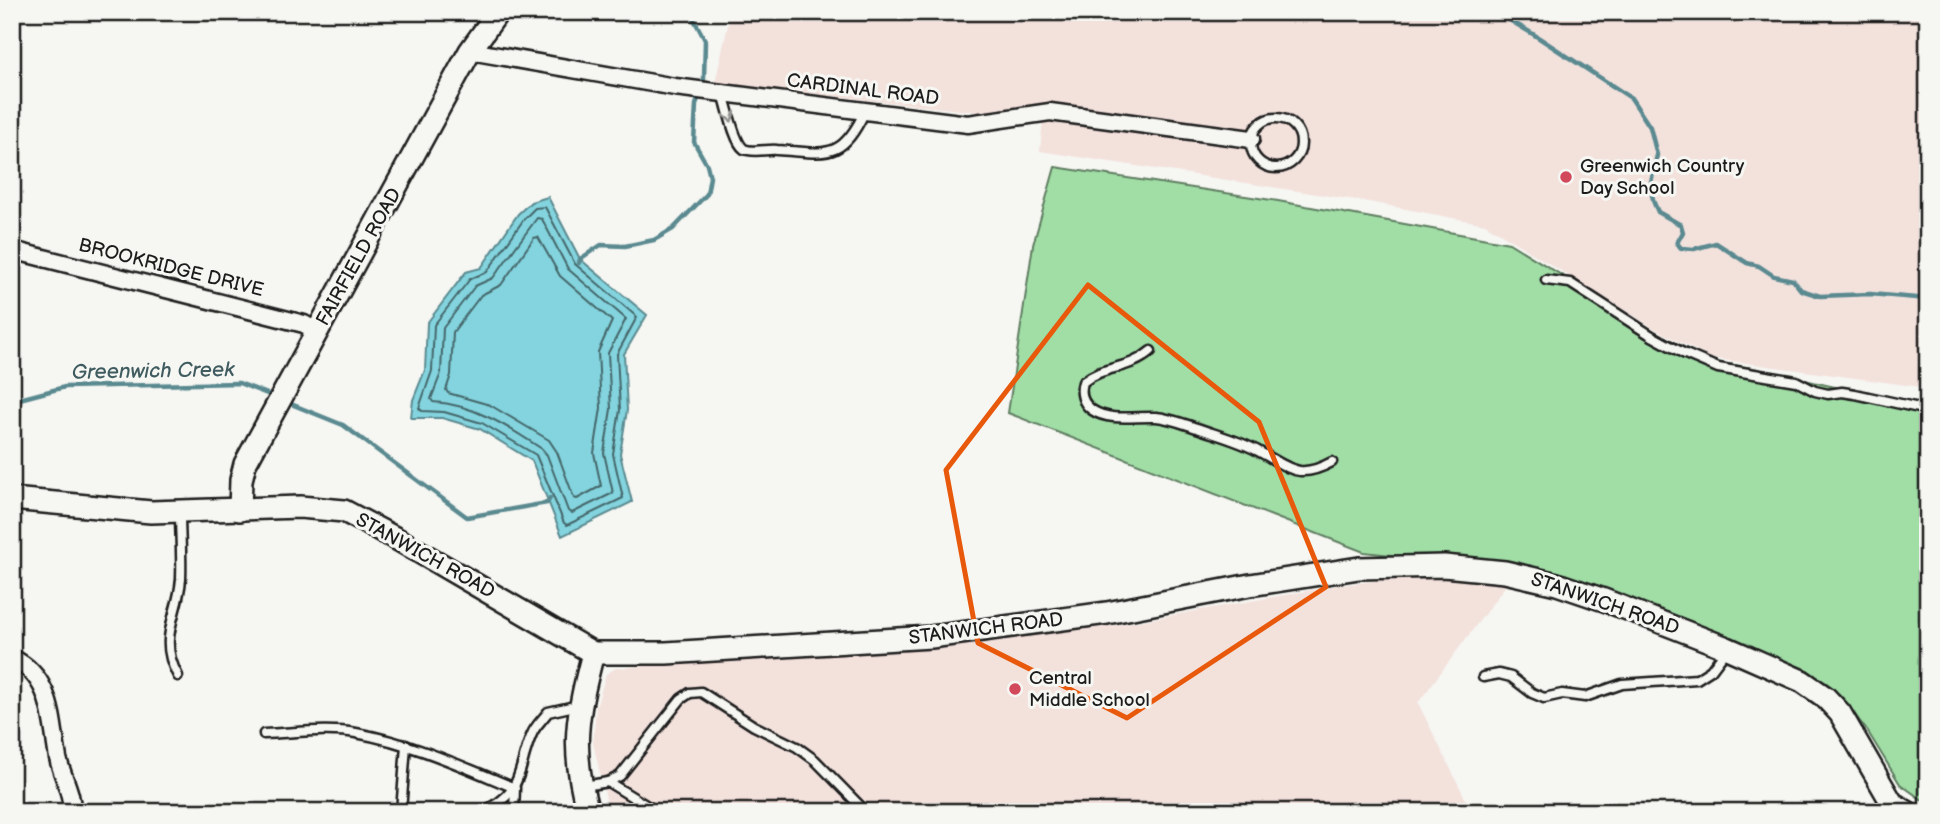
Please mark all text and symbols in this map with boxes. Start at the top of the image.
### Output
street label: CARDINAL ROAD [786,69,941,111]
one-way arrow [722,110,736,122]
place label: Greenwich Country Day School [1580,155,1745,200]
marker: Greenwich Country Day School [1558,169,1574,185]
street label: FAIRFIELD ROAD [312,184,406,330]
street label: BROOKRIDGE DRIVE [76,234,266,302]
water label: Greenwich Creek [71,357,235,385]
street label: STANWICH ROAD [352,508,499,604]
street label: STANWICH ROAD [1528,568,1682,640]
street label: STANWICH ROAD [908,608,1065,650]
place label: Central Middle School [1029,667,1150,712]
marker: Central Middle School [1007,681,1023,697]

